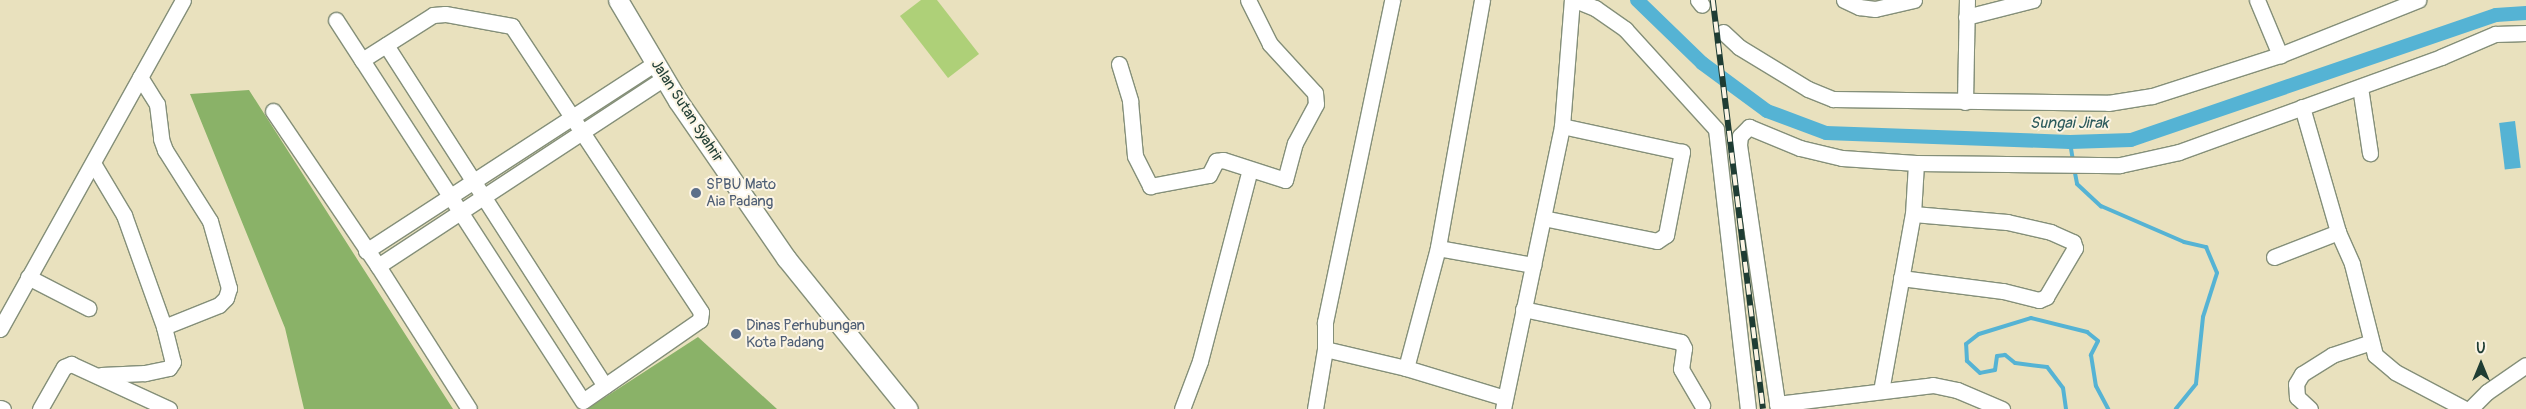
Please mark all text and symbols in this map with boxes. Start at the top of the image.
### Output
street label: Jalan Sutan Syahrir [647,56,727,166]
water label: Sungai Jirak [2030,113,2108,133]
place label: SPBU Mato Aia Padang [706,175,776,210]
marker: SPBU Mato Aia Padang [690,187,702,199]
place label: Dinas Perhubungan Kota Padang [746,316,865,351]
marker: Dinas Perhubungan Kota Padang [730,328,742,340]
north arrow [2456,339,2506,389]
text: U [2476,340,2486,357]

